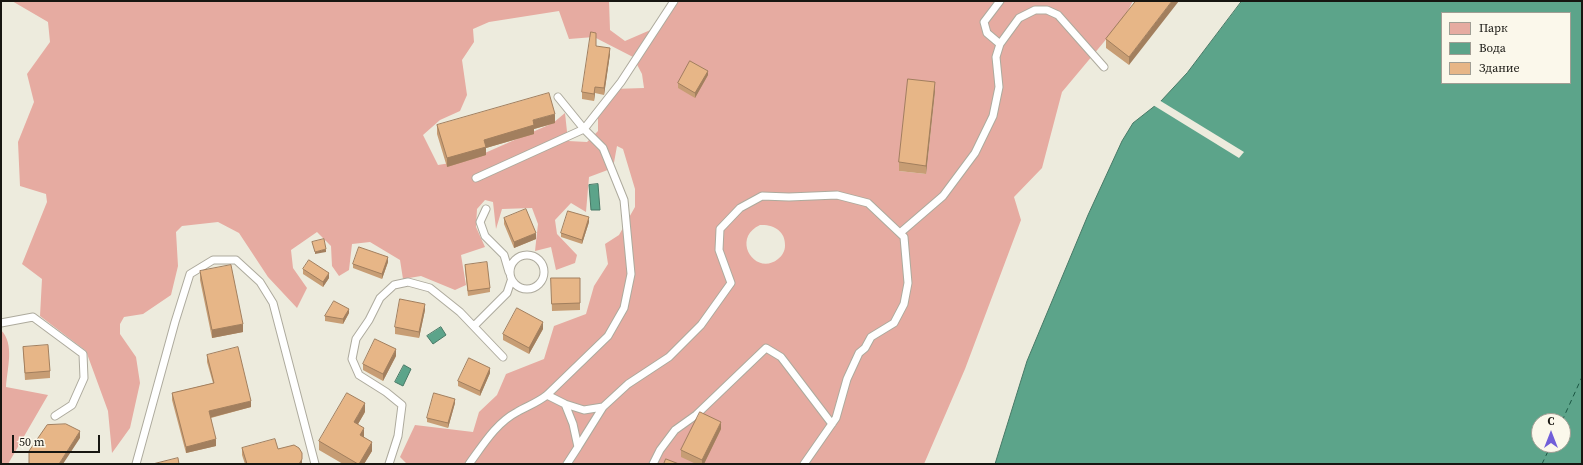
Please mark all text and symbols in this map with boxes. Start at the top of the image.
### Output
legend [1441,12,1571,84]
text: Парк [1479,20,1508,36]
text: Вода [1479,40,1506,56]
text: Здание [1479,60,1520,76]
north arrow [1531,413,1571,453]
text: С [1548,414,1554,429]
scale bar [14,427,102,453]
text: 50 m [19,434,45,450]

